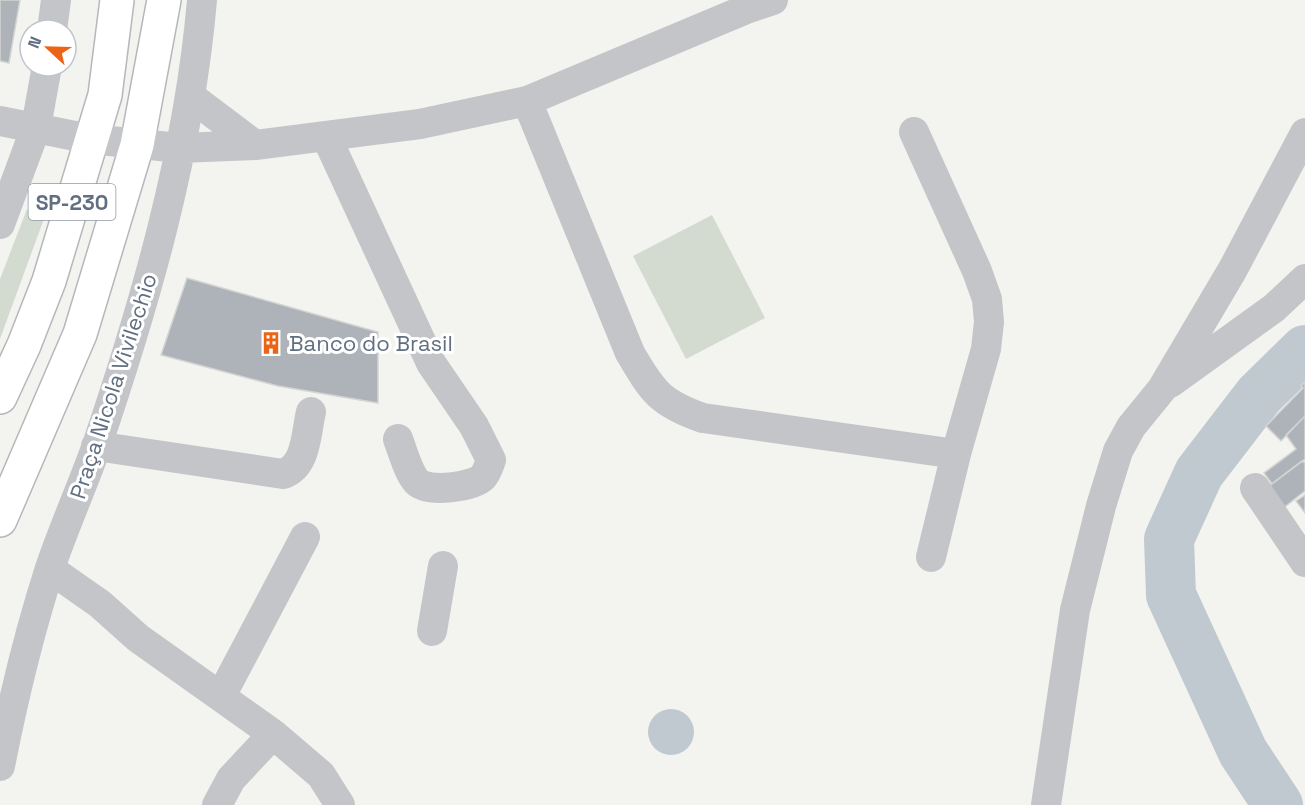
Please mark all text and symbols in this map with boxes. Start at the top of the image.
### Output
north arrow [18,18,78,78]
text: N [23,34,46,51]
road number: SP-230 [28,184,116,220]
street label: Praça Nicola Vivilechio [63,270,163,502]
place label: Banco do Brasil [289,329,453,357]
building icon: Banco do Brasil [258,330,284,356]

